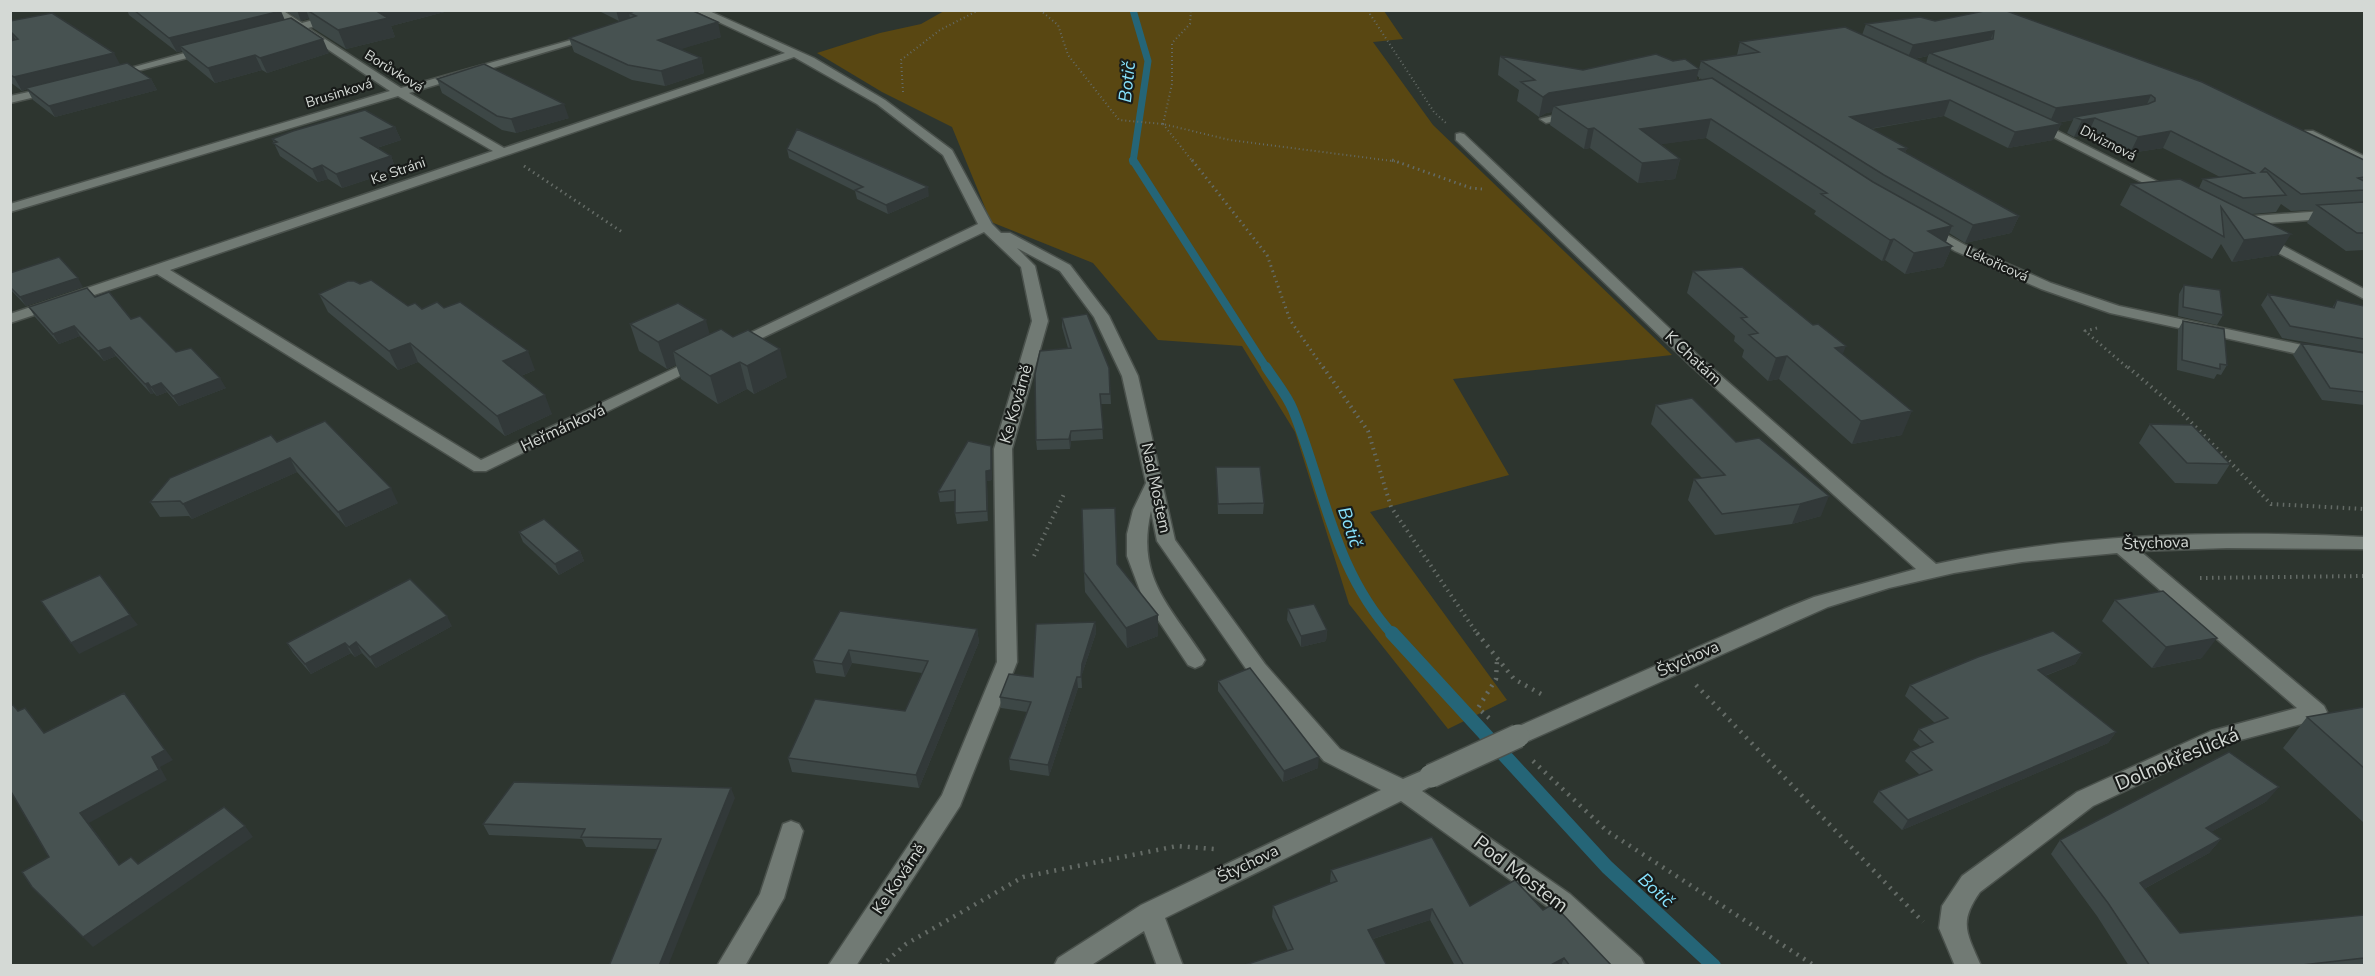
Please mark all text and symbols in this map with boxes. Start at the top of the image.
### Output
street label: Borůvková [361,45,427,97]
water label: Botič [1113,60,1141,104]
street label: Brusinková [303,74,375,112]
street label: Diviznová [2077,121,2139,165]
street label: Ke Stráni [368,153,428,189]
street label: Lékořicová [1963,242,2031,286]
street label: K Chatám [1660,326,1726,390]
street label: Ke Kovárně [994,362,1038,446]
street label: Heřmánková [517,399,609,457]
street label: Nad Mostem [1136,441,1176,535]
water label: Botič [1332,504,1368,551]
street label: Štychova [2123,531,2189,555]
street label: Štychova [1654,636,1722,682]
street label: Dolnokřeslická [2111,721,2243,797]
street label: Pod Mostem [1468,829,1574,919]
street label: Ke Kovárně [867,839,931,919]
street label: Štychova [1214,840,1282,888]
water label: Botič [1633,867,1680,913]

